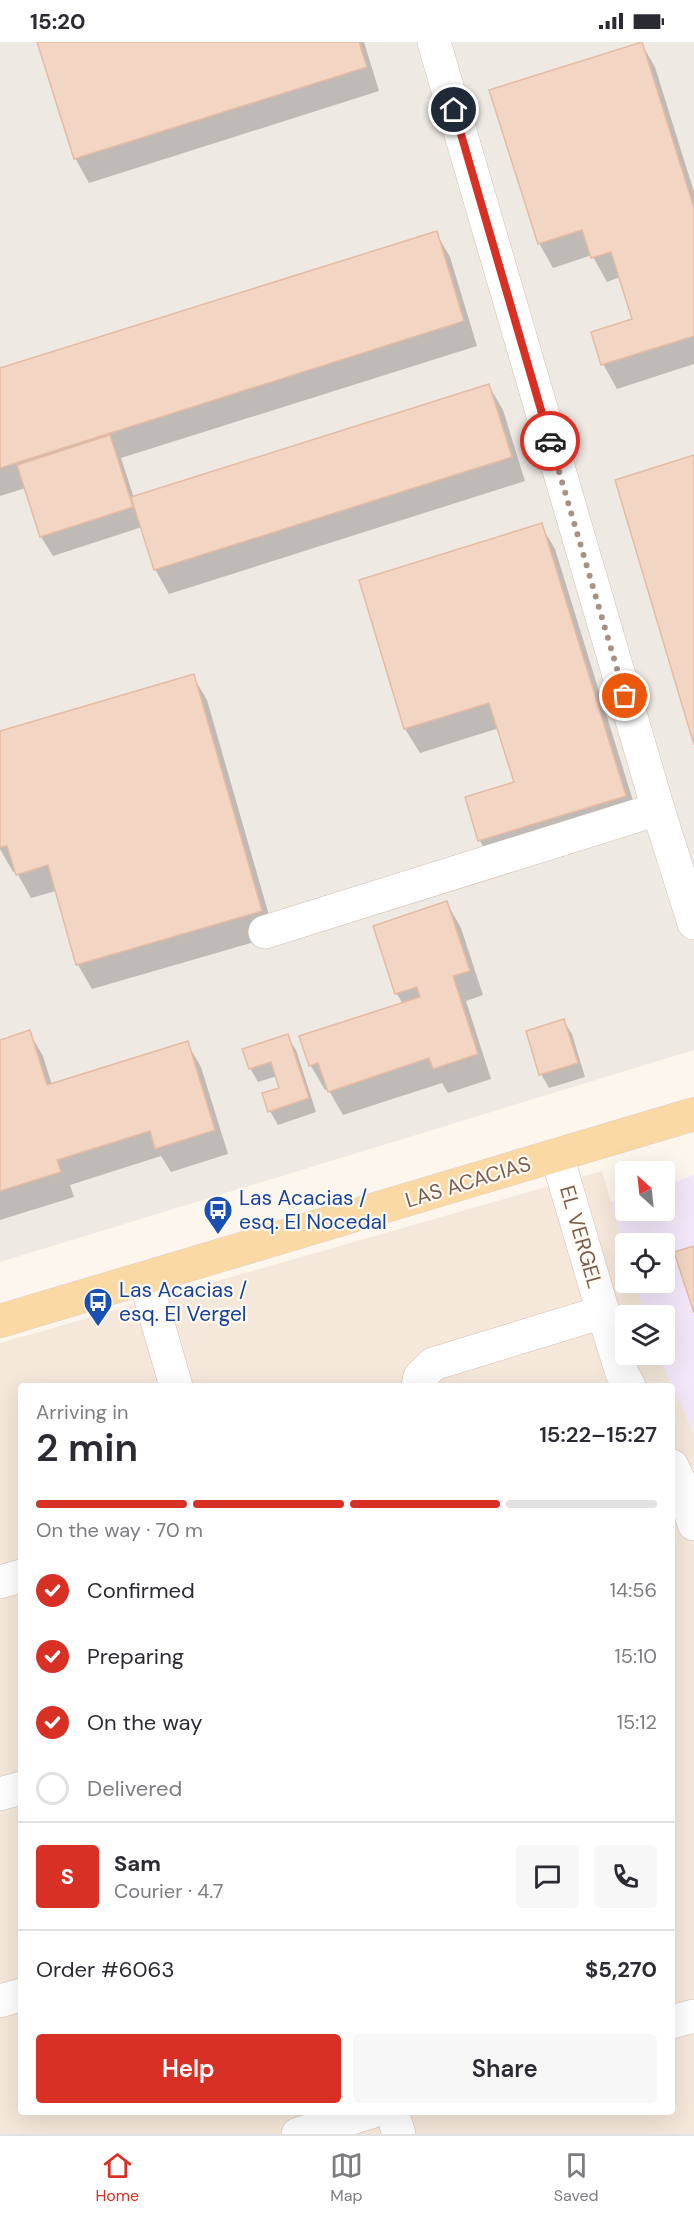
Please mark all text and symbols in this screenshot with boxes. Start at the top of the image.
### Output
text: 15:20 [30,7,85,36]
pin [428,84,479,135]
icon: home [437,93,470,126]
courier [520,411,580,471]
icon: car [534,425,567,458]
pin [599,670,650,721]
icon: bag [608,679,641,712]
street label: LAS ACACIAS [402,1150,534,1214]
north arrow [615,1161,675,1221]
map controls [615,1161,675,1365]
street label: EL VERGEL [553,1182,609,1292]
place label: Las Acacias / esq. El Nocedal [239,1184,387,1236]
bus stop icon: Las Acacias / esq. El Nocedal [202,1194,234,1236]
button: locate [615,1233,675,1293]
place label: Las Acacias / esq. El Vergel [119,1276,247,1328]
bus stop icon: Las Acacias / esq. El Vergel [82,1286,114,1328]
button: layers [615,1305,675,1365]
text: Arriving in [36,1399,128,1425]
text: 15:22–15:27 [539,1420,657,1449]
text: 2 min [36,1422,138,1473]
text: On the way · 70 m [36,1517,203,1543]
icon: check [36,1574,69,1607]
text: Confirmed [87,1576,195,1605]
text: 14:56 [610,1577,657,1603]
icon: check [36,1640,69,1673]
text: Preparing [87,1642,184,1671]
text: 15:10 [615,1643,657,1669]
icon: check [36,1706,69,1739]
text: On the way [87,1708,202,1737]
text: 15:12 [617,1709,657,1735]
text: Delivered [87,1774,182,1803]
button: chat [516,1845,579,1908]
button: phone [594,1845,657,1908]
text: Sam [114,1849,161,1878]
text: S [61,1862,74,1891]
text: Courier · 4.7 [114,1878,223,1904]
text: Order #6063 [36,1955,174,1984]
text: $5,270 [585,1955,657,1984]
button: Help [36,2034,341,2103]
button: Share [353,2034,657,2103]
tab: Home [95,2149,139,2206]
tab: Map [330,2149,363,2206]
tab: Saved [554,2149,599,2206]

